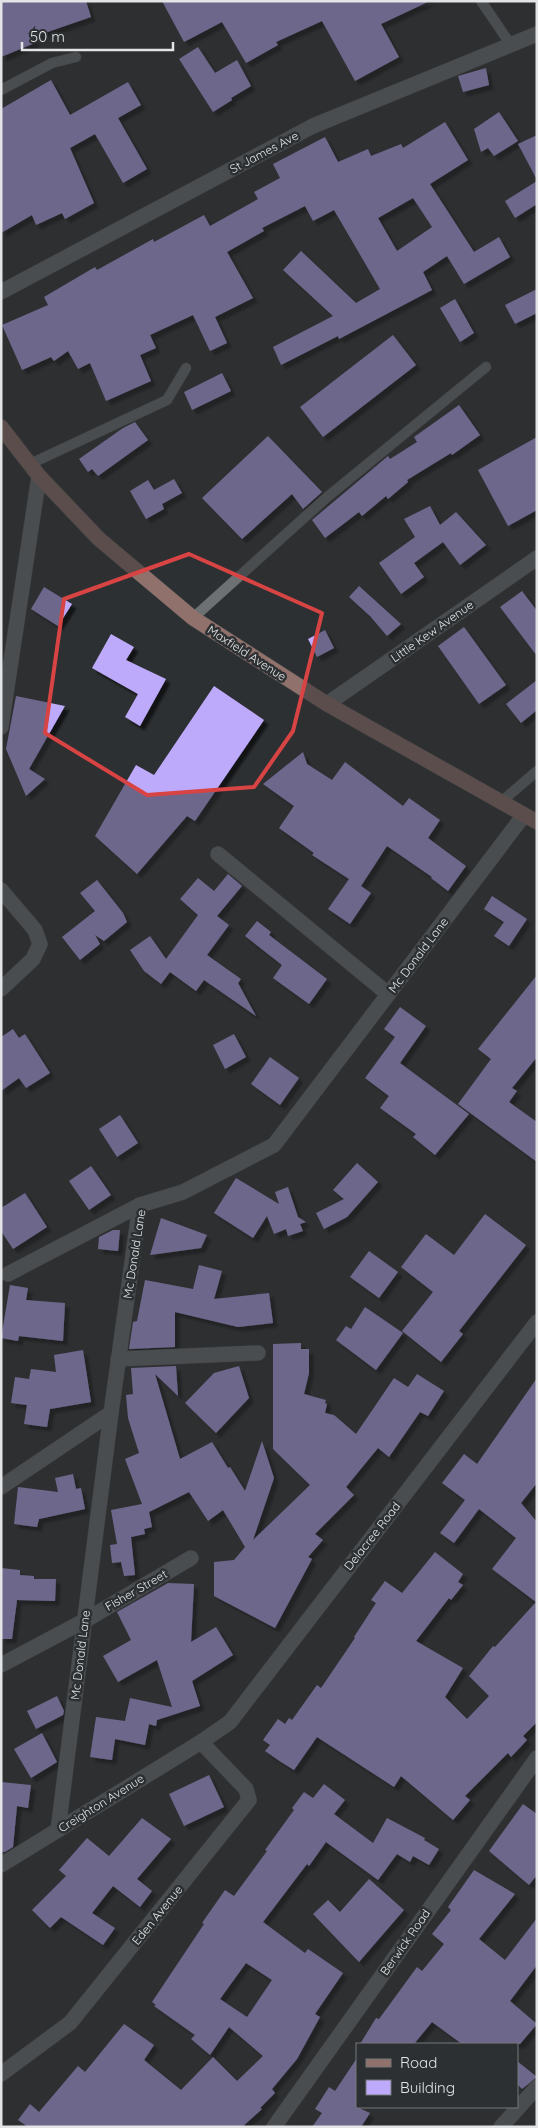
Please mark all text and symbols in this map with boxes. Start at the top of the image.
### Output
scale bar [22,20,174,52]
text: 50 m [30,27,65,46]
street label: St James Ave [227,128,301,176]
street label: Little Kew Avenue [388,597,477,665]
street label: Maxfield Avenue [205,622,289,684]
street label: Mc Donald Lane [385,914,451,996]
street label: Mc Donald Lane [120,1208,148,1300]
street label: Delacree Road [341,1499,403,1573]
street label: Fisher Street [102,1566,170,1614]
street label: Mc Donald Lane [67,1609,93,1701]
street label: Creighton Avenue [55,1770,147,1835]
street label: Eden Avenue [128,1882,186,1948]
street label: Berwick Road [377,1906,433,1978]
legend [356,2043,518,2108]
text: Road [400,2053,437,2072]
text: Building [400,2078,455,2097]

